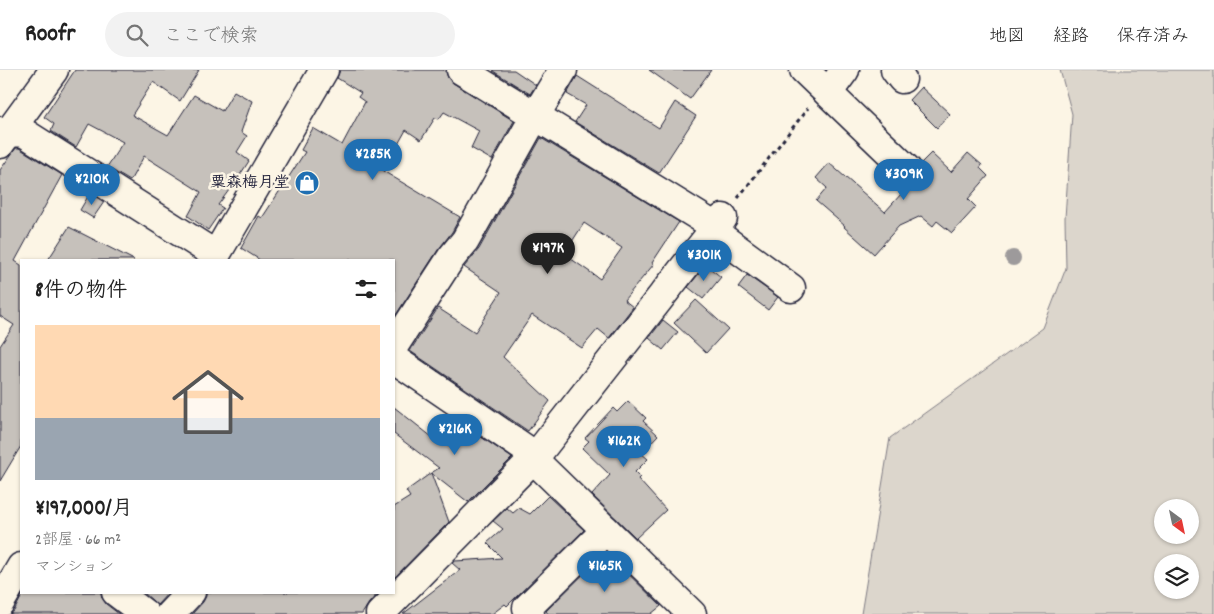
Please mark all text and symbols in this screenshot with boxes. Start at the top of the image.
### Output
search box [105,12,455,57]
text: Roofr [25,18,75,52]
icon: search [123,21,151,49]
text: ここで検索 [163,24,258,51]
text: 地図 [989,25,1025,50]
text: 経路 [1053,25,1089,50]
text: 保存済み [1117,25,1189,50]
pin: ¥285K [338,138,408,181]
text: ¥285K [355,143,391,166]
pin: ¥309K [869,158,939,201]
text: ¥309K [885,163,923,186]
pin: ¥210K [57,164,127,206]
text: ¥210K [75,168,109,191]
shop icon: 粟森梅月堂 [294,170,320,196]
place label: 粟森梅月堂 [210,172,290,195]
pin: ¥197K [513,232,583,275]
text: ¥197K [532,237,564,260]
pin: ¥301K [669,240,739,282]
text: ¥301K [687,244,721,267]
icon: filters [352,275,380,303]
text: 8件の物件 [35,277,127,307]
icon: home [163,357,253,447]
pin: ¥216K [420,414,490,456]
text: ¥216K [438,418,472,441]
pin: ¥162K [589,426,659,468]
text: ¥162K [607,430,641,453]
text: ¥197,000/月 [35,495,133,525]
north arrow [1154,499,1199,544]
map controls [1154,499,1199,599]
text: 2部屋 · 66 m² [35,529,121,552]
pin: ¥165K [570,550,640,593]
button: layers [1154,554,1199,599]
text: ¥165K [588,555,622,578]
text: マンション [35,556,114,579]

